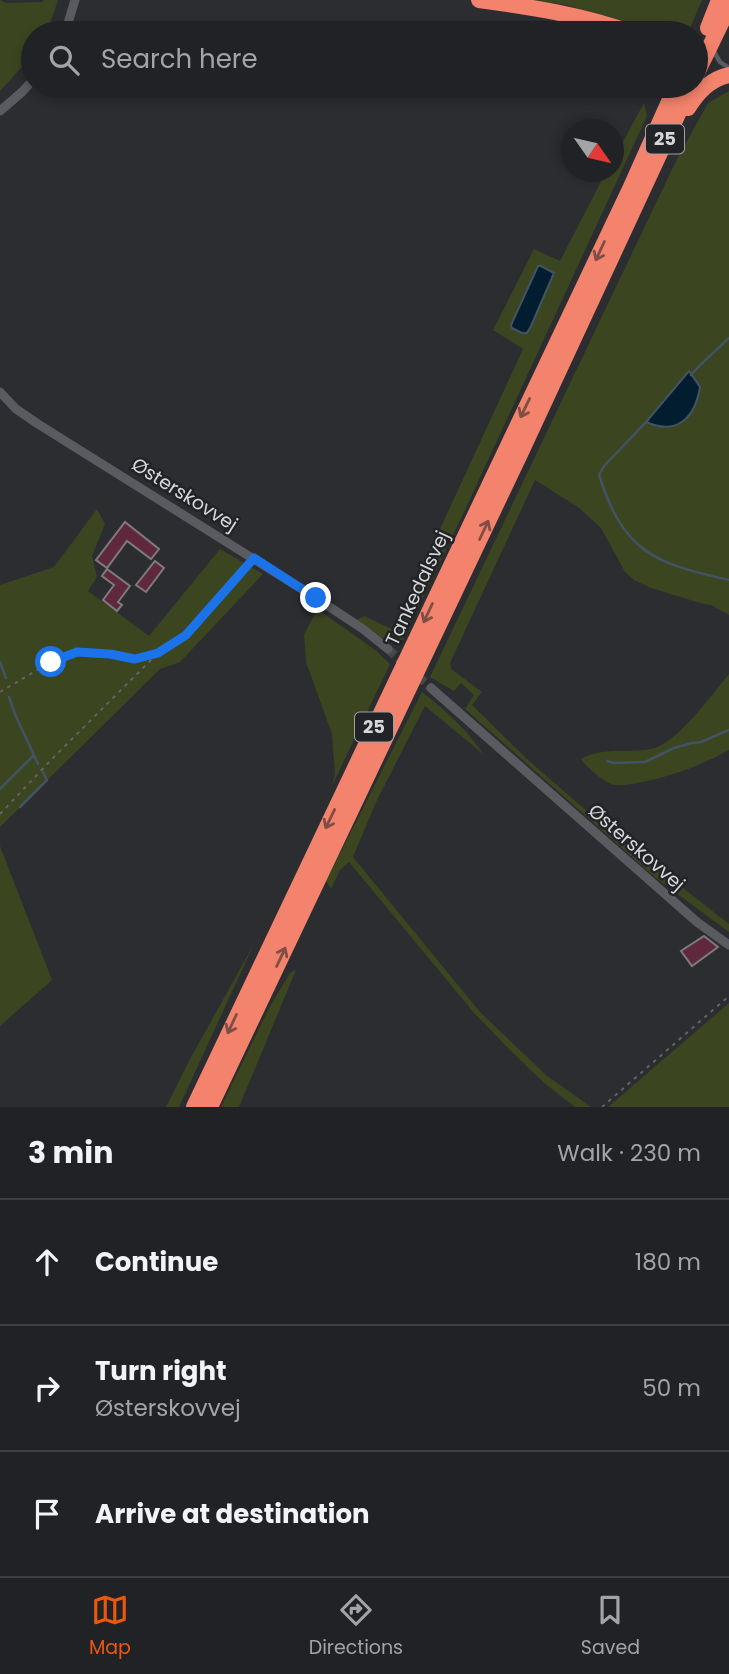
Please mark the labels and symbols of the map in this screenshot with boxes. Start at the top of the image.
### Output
north arrow [561,119,624,182]
road number: 25 [646,124,684,154]
one-way arrow [593,240,607,261]
one-way arrow [518,397,532,418]
street label: Østerskovvej [127,451,243,538]
one-way arrow [478,520,492,541]
street label: Tankedalsvej [379,526,456,650]
route end [300,582,331,613]
one-way arrow [421,602,434,623]
route start [35,646,66,677]
road number: 25 [355,712,393,742]
street label: Østerskovvej [582,798,691,897]
one-way arrow [323,808,336,829]
one-way arrow [275,946,288,968]
one-way arrow [225,1013,239,1034]

